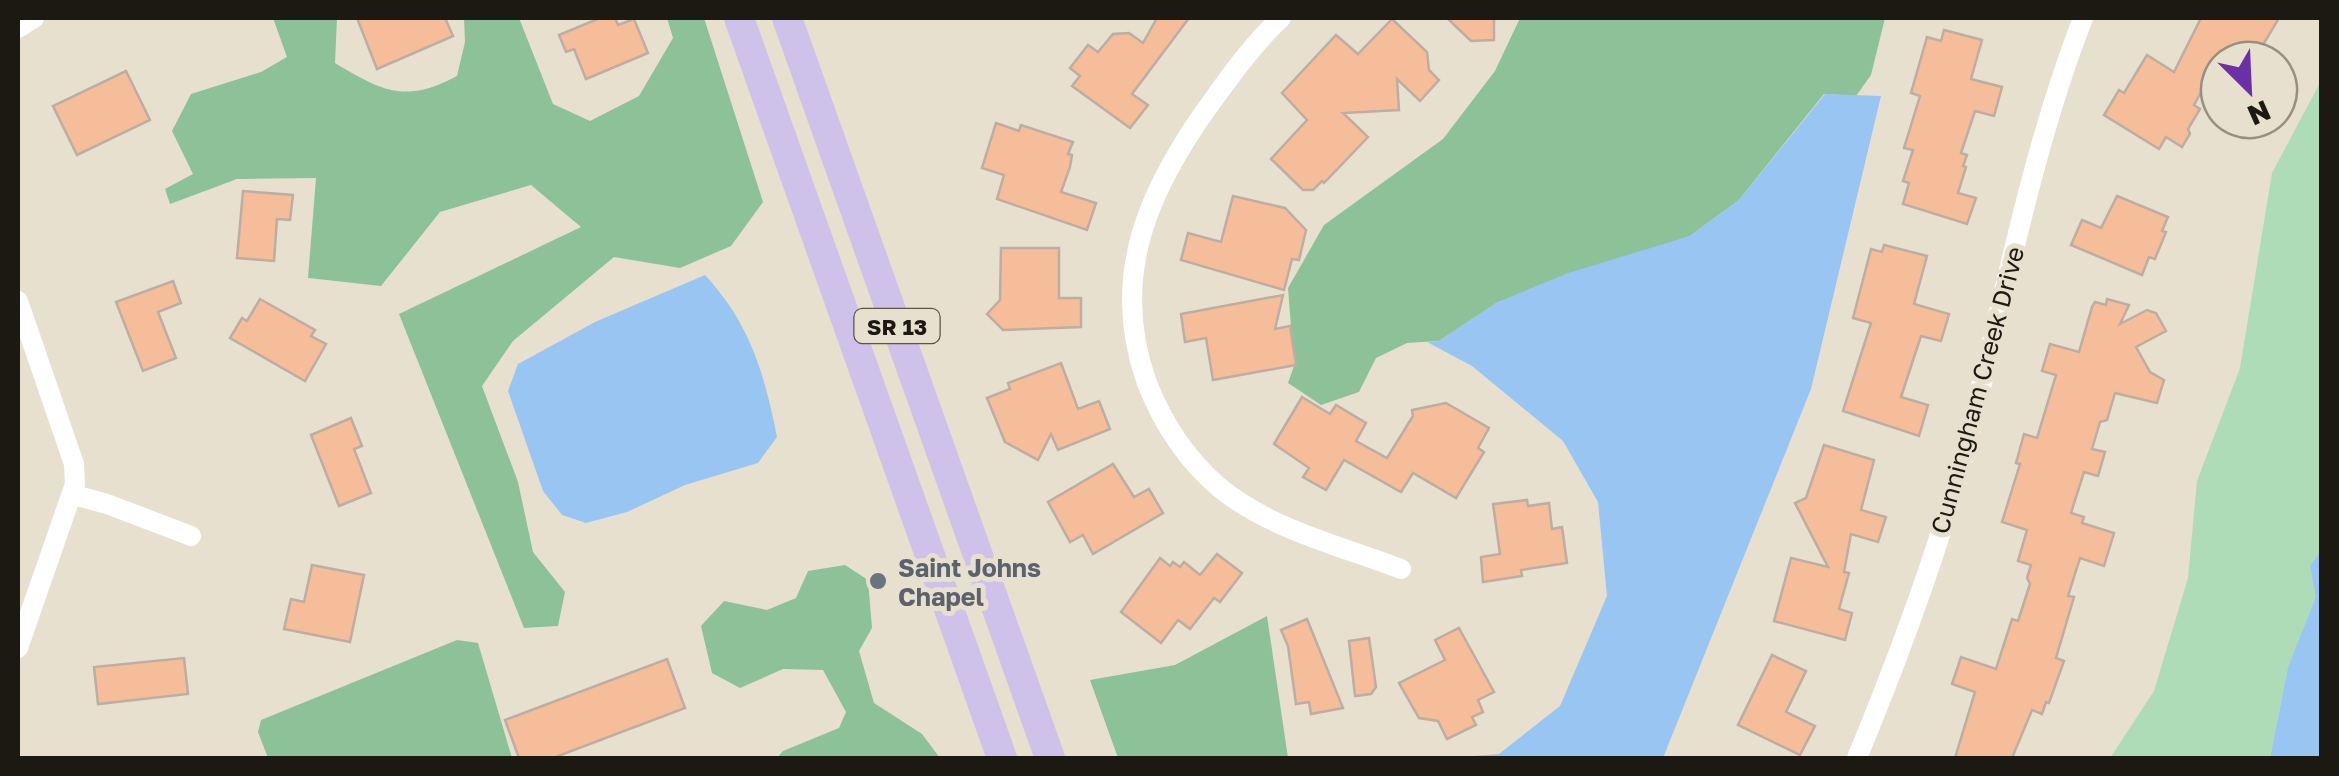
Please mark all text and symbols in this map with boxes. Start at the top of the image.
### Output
north arrow [2199,40,2299,140]
text: N [2243,94,2276,133]
street label: Cunningham Creek Drive [1924,243,2030,537]
road number: SR 13 [854,309,940,343]
place label: Saint Johns Chapel [898,552,1041,612]
marker: Saint Johns Chapel [867,570,889,592]

